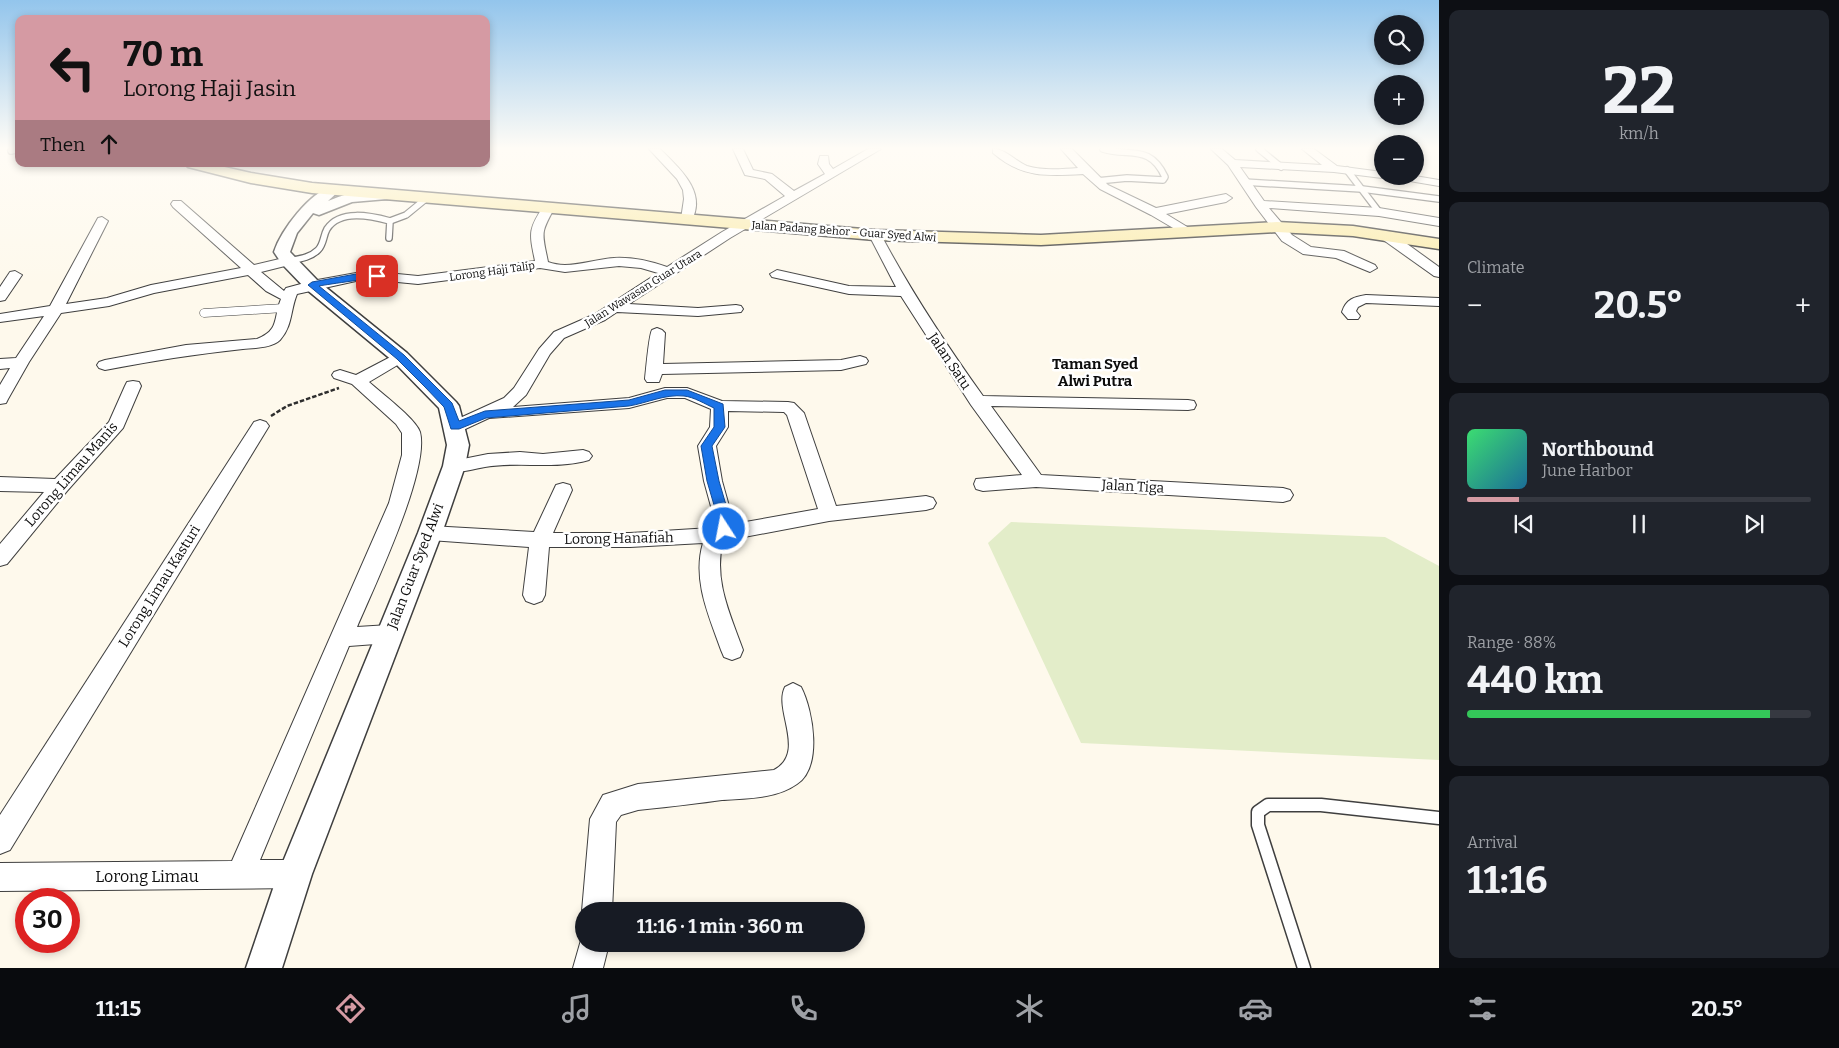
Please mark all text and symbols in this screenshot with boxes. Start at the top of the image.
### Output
map controls [1374,15,1424,185]
button: search [1374,15,1424,65]
text: 70 m [123,33,203,75]
icon: left [40,35,105,100]
text: 22 [1602,52,1676,130]
text: Lorong Haji Jasin [123,75,296,102]
button: + [1374,75,1424,125]
text: km/h [1619,124,1659,143]
icon: ahead [95,130,123,158]
text: Then [40,133,85,156]
button: − [1374,135,1424,185]
street label: Jalan Padang Behor - Guar Syed Alwi [750,218,937,244]
street label: Jalan Wawasan Guar Utara [582,247,704,330]
pin [356,255,398,297]
text: Climate [1467,258,1525,277]
street label: Lorong Haji Talip [448,259,536,284]
icon: arrive [363,262,391,290]
text: 20.5° [1594,282,1684,328]
text: − [1467,289,1482,322]
text: + [1795,289,1811,322]
street label: Jalan Satu [924,329,975,393]
district label: Taman Syed Alwi Putra [1052,355,1138,390]
street label: Lorong Limau Manis [21,419,121,530]
text: Northbound [1542,438,1654,461]
text: June Harbor [1542,461,1633,480]
street label: Jalan Tiga [1100,476,1165,497]
street label: Jalan Guar Syed Alwi [383,501,447,632]
position arrow [697,502,749,554]
icon: previous [1510,510,1538,538]
icon: pause [1625,510,1653,538]
icon: next [1740,510,1768,538]
street label: Lorong Limau Kasturi [115,522,204,650]
street label: Lorong Hanafiah [564,529,674,548]
text: Range · 88% [1467,633,1556,652]
text: 440 km [1467,657,1603,703]
text: Arrival [1467,833,1518,852]
text: 11:16 [1467,857,1548,903]
street label: Lorong Limau [95,867,199,886]
speed limit sign: 30 [15,888,80,953]
text: 11:16 · 1 min · 360 m [637,915,803,938]
icon: directions [333,991,368,1026]
icon: music [559,991,594,1026]
icon: phone [786,991,821,1026]
icon: climate [1012,991,1047,1026]
icon: car [1238,991,1273,1026]
icon: filters [1465,991,1500,1026]
text: 11:15 [96,995,141,1022]
text: 20.5° [1691,995,1743,1022]

